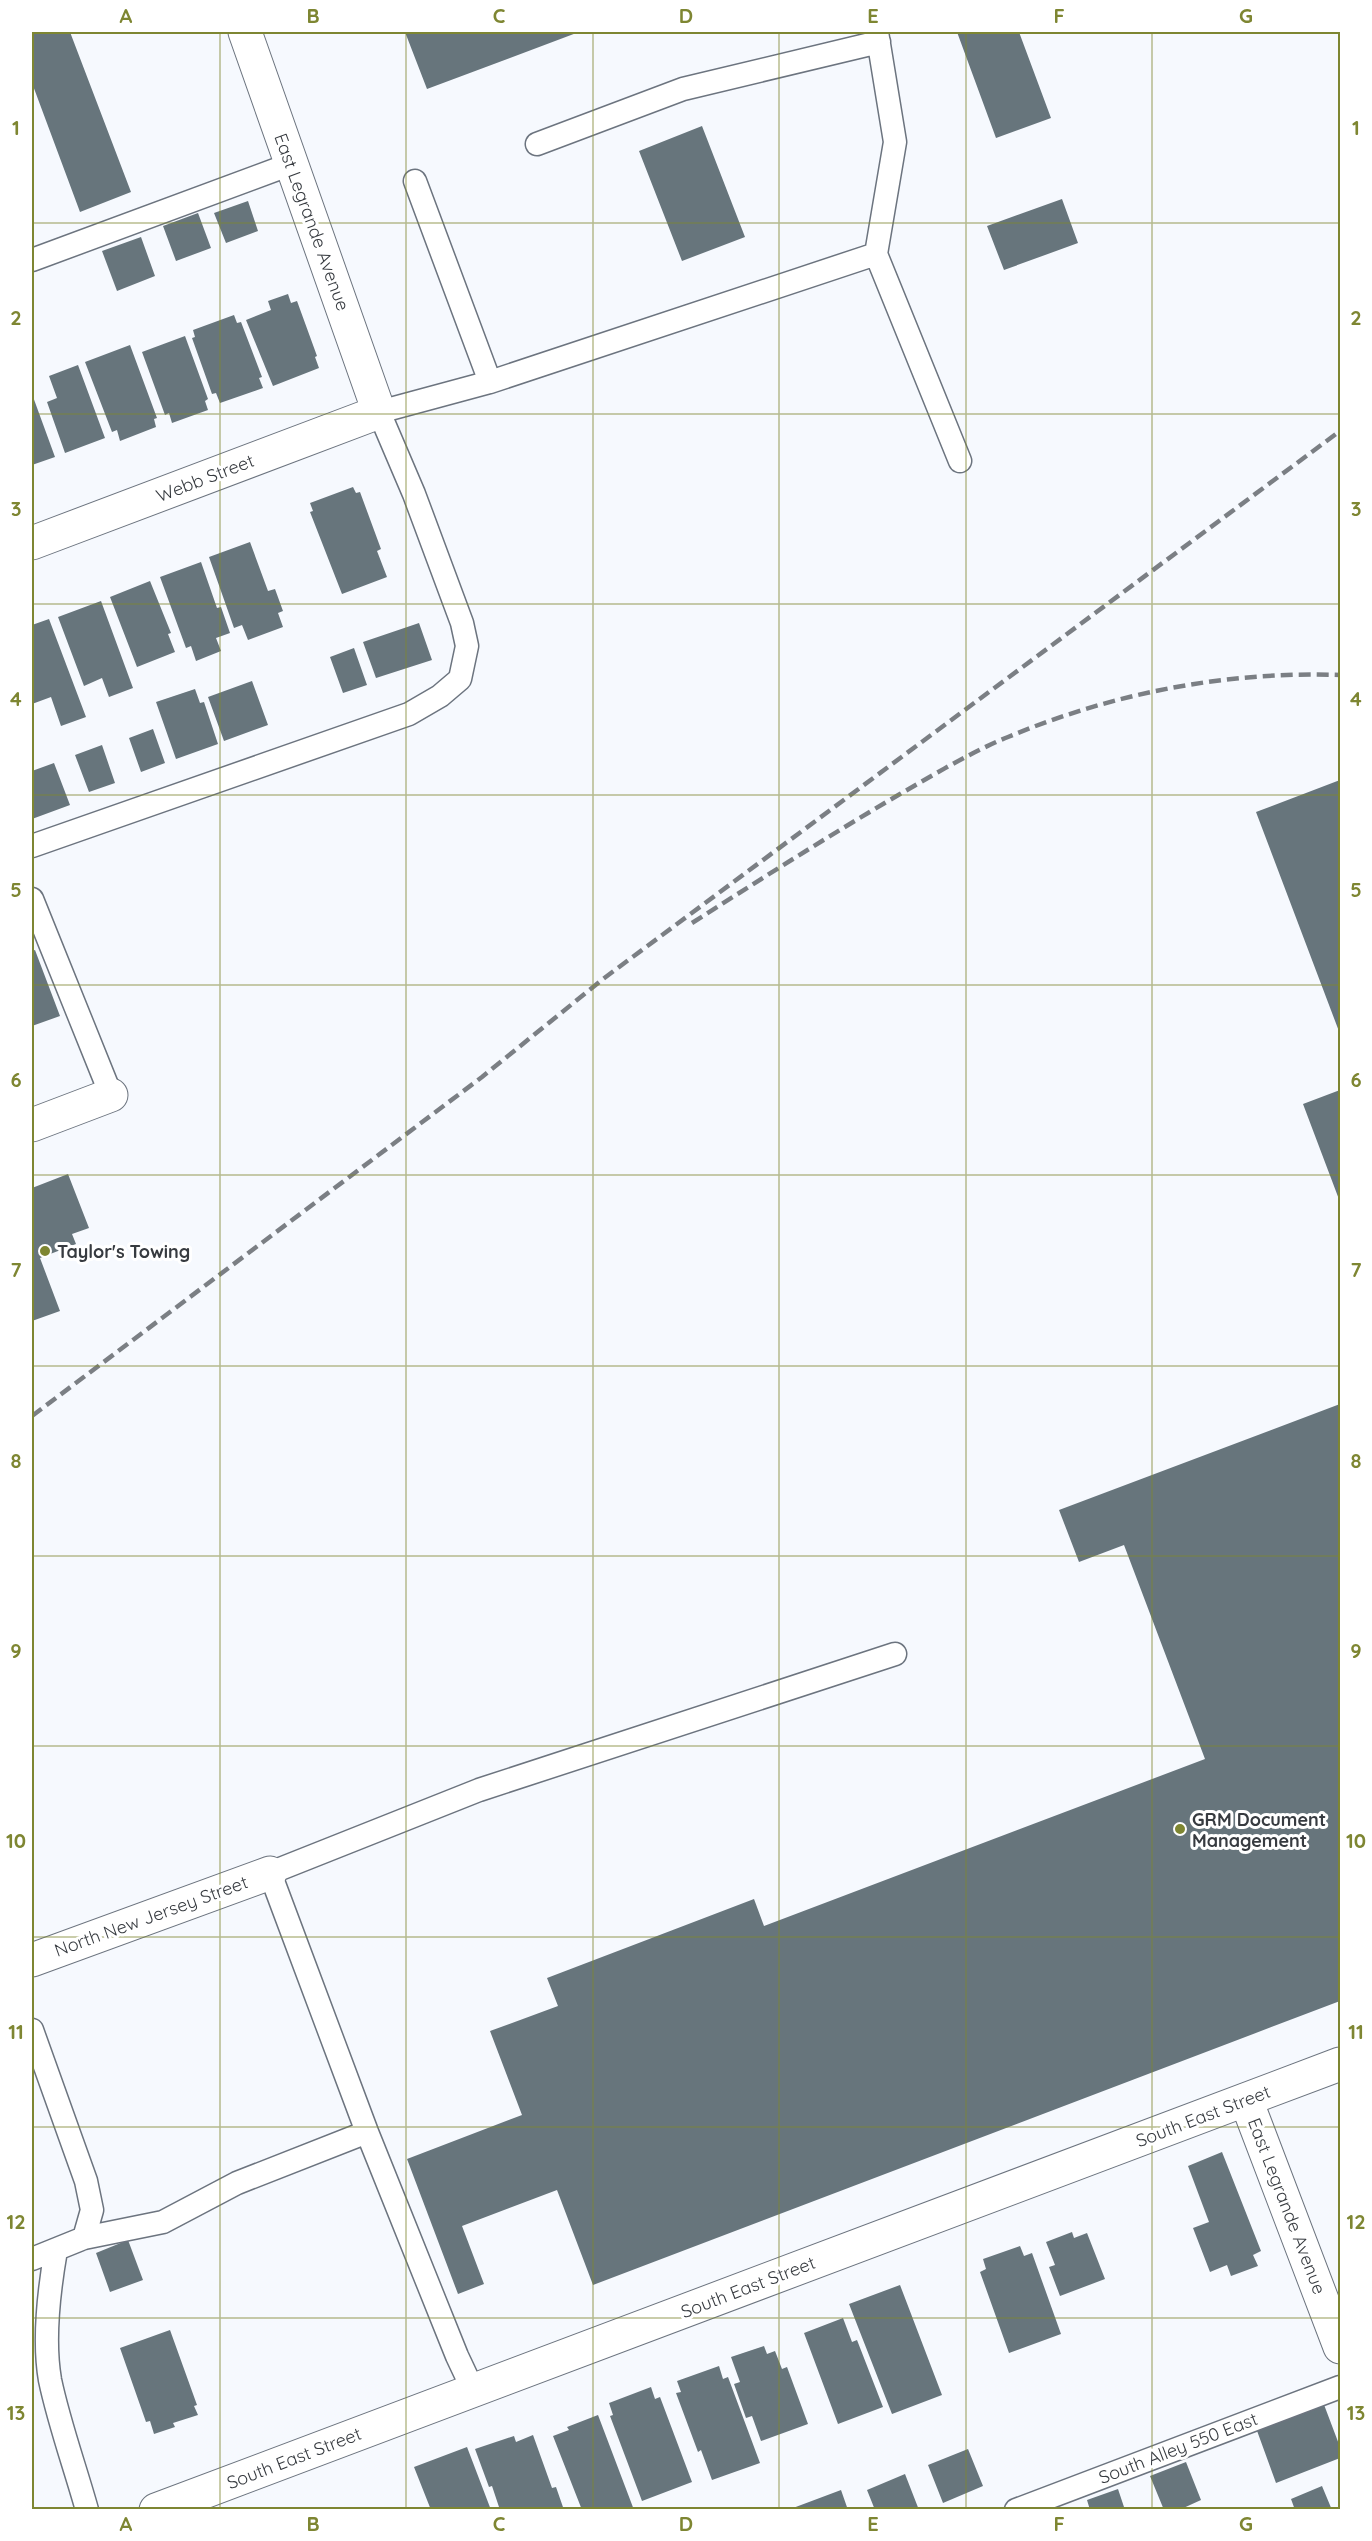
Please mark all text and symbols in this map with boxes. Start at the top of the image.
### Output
text: A [120,3,133,28]
text: B [306,3,320,28]
text: C [493,3,506,28]
text: D [679,3,693,28]
text: E [867,3,879,28]
text: F [1053,3,1065,28]
text: G [1239,3,1253,28]
text: 1 [12,115,20,140]
text: 1 [1352,115,1360,140]
street label: East Legrande Avenue [269,130,355,314]
text: 2 [10,305,22,330]
text: 2 [1350,305,1362,330]
street label: Webb Street [153,449,257,507]
text: 3 [11,496,21,521]
text: 3 [1351,496,1361,521]
text: 4 [10,686,22,711]
text: 4 [1350,686,1362,711]
text: 5 [10,877,22,902]
text: 5 [1350,877,1362,902]
text: 6 [10,1067,22,1092]
text: 6 [1350,1067,1362,1092]
place label: Taylor's Towing [57,1240,190,1263]
marker: Taylor's Towing [38,1244,52,1258]
text: 7 [11,1257,22,1282]
text: 7 [1351,1257,1362,1282]
text: 8 [11,1448,22,1473]
text: 8 [1351,1448,1362,1473]
text: 9 [10,1638,22,1663]
text: 9 [1350,1638,1362,1663]
place label: GRM Document Management [1192,1808,1326,1852]
marker: GRM Document Management [1173,1822,1187,1836]
text: 10 [6,1828,26,1853]
text: 10 [1346,1828,1366,1853]
street label: North New Jersey Street [51,1870,251,1962]
text: 11 [8,2019,24,2044]
text: 11 [1348,2019,1364,2044]
street label: South East Street [1132,2080,1274,2152]
street label: East Legrande Avenue [1243,2115,1331,2297]
text: 12 [6,2209,26,2234]
text: 12 [1346,2209,1366,2234]
street label: South East Street [677,2251,819,2323]
text: 13 [7,2400,25,2425]
text: 13 [1347,2400,1365,2425]
street label: South Alley 550 East [1095,2407,1261,2489]
street label: South East Street [223,2422,365,2494]
text: A [120,2511,133,2536]
text: B [306,2511,320,2536]
text: C [493,2511,506,2536]
text: D [679,2511,693,2536]
text: E [867,2511,879,2536]
text: F [1053,2511,1065,2536]
text: G [1239,2511,1253,2536]

